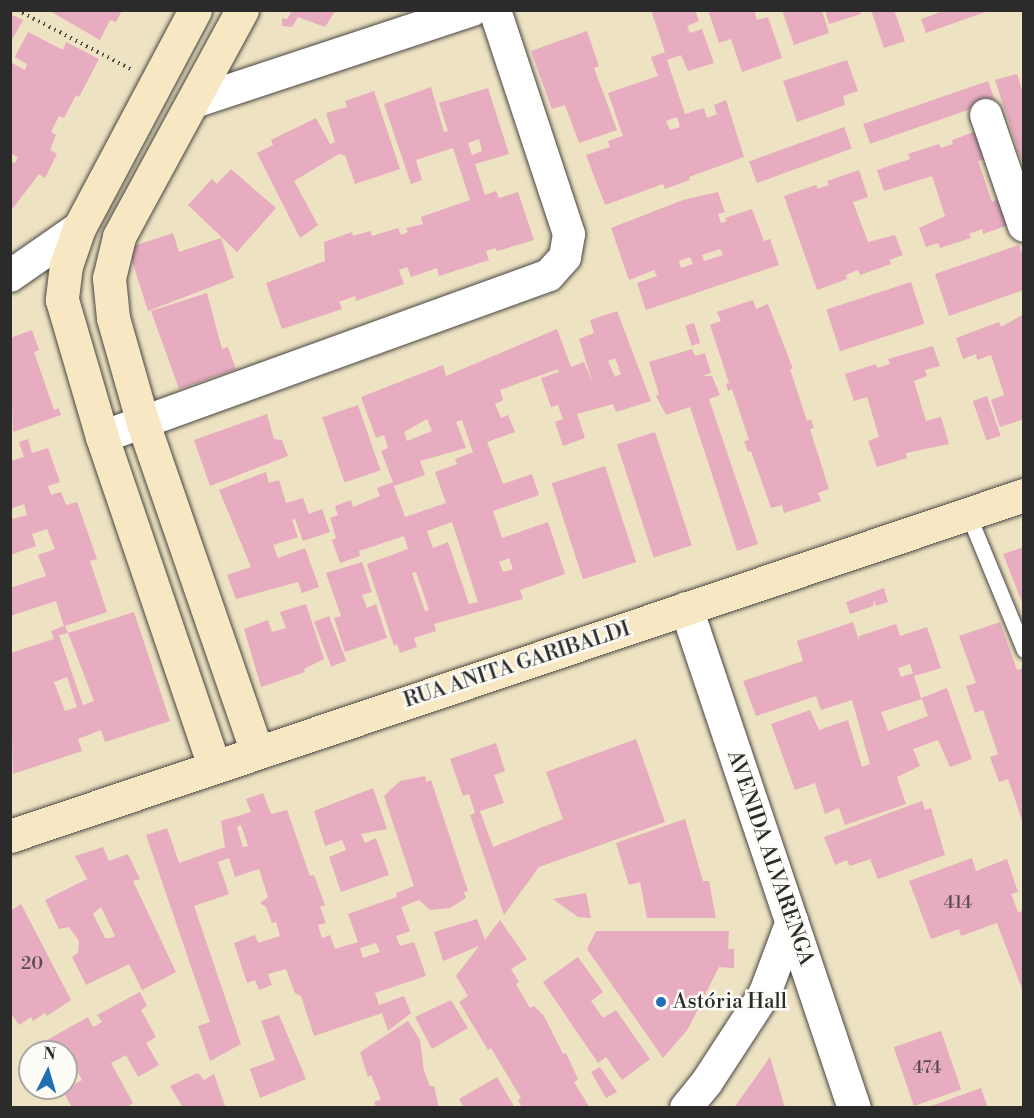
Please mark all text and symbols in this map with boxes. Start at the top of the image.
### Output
street label: RUA ANITA GARIBALDI [401,616,633,714]
street label: AVENIDA ALVARENGA [721,747,819,969]
house number: 414 [944,892,972,914]
house number: 20 [21,953,43,975]
place label: Astória Hall [673,989,787,1015]
marker: Astória Hall [654,995,668,1009]
north arrow [18,1040,78,1100]
text: N [42,1044,57,1065]
house number: 474 [913,1057,941,1079]

